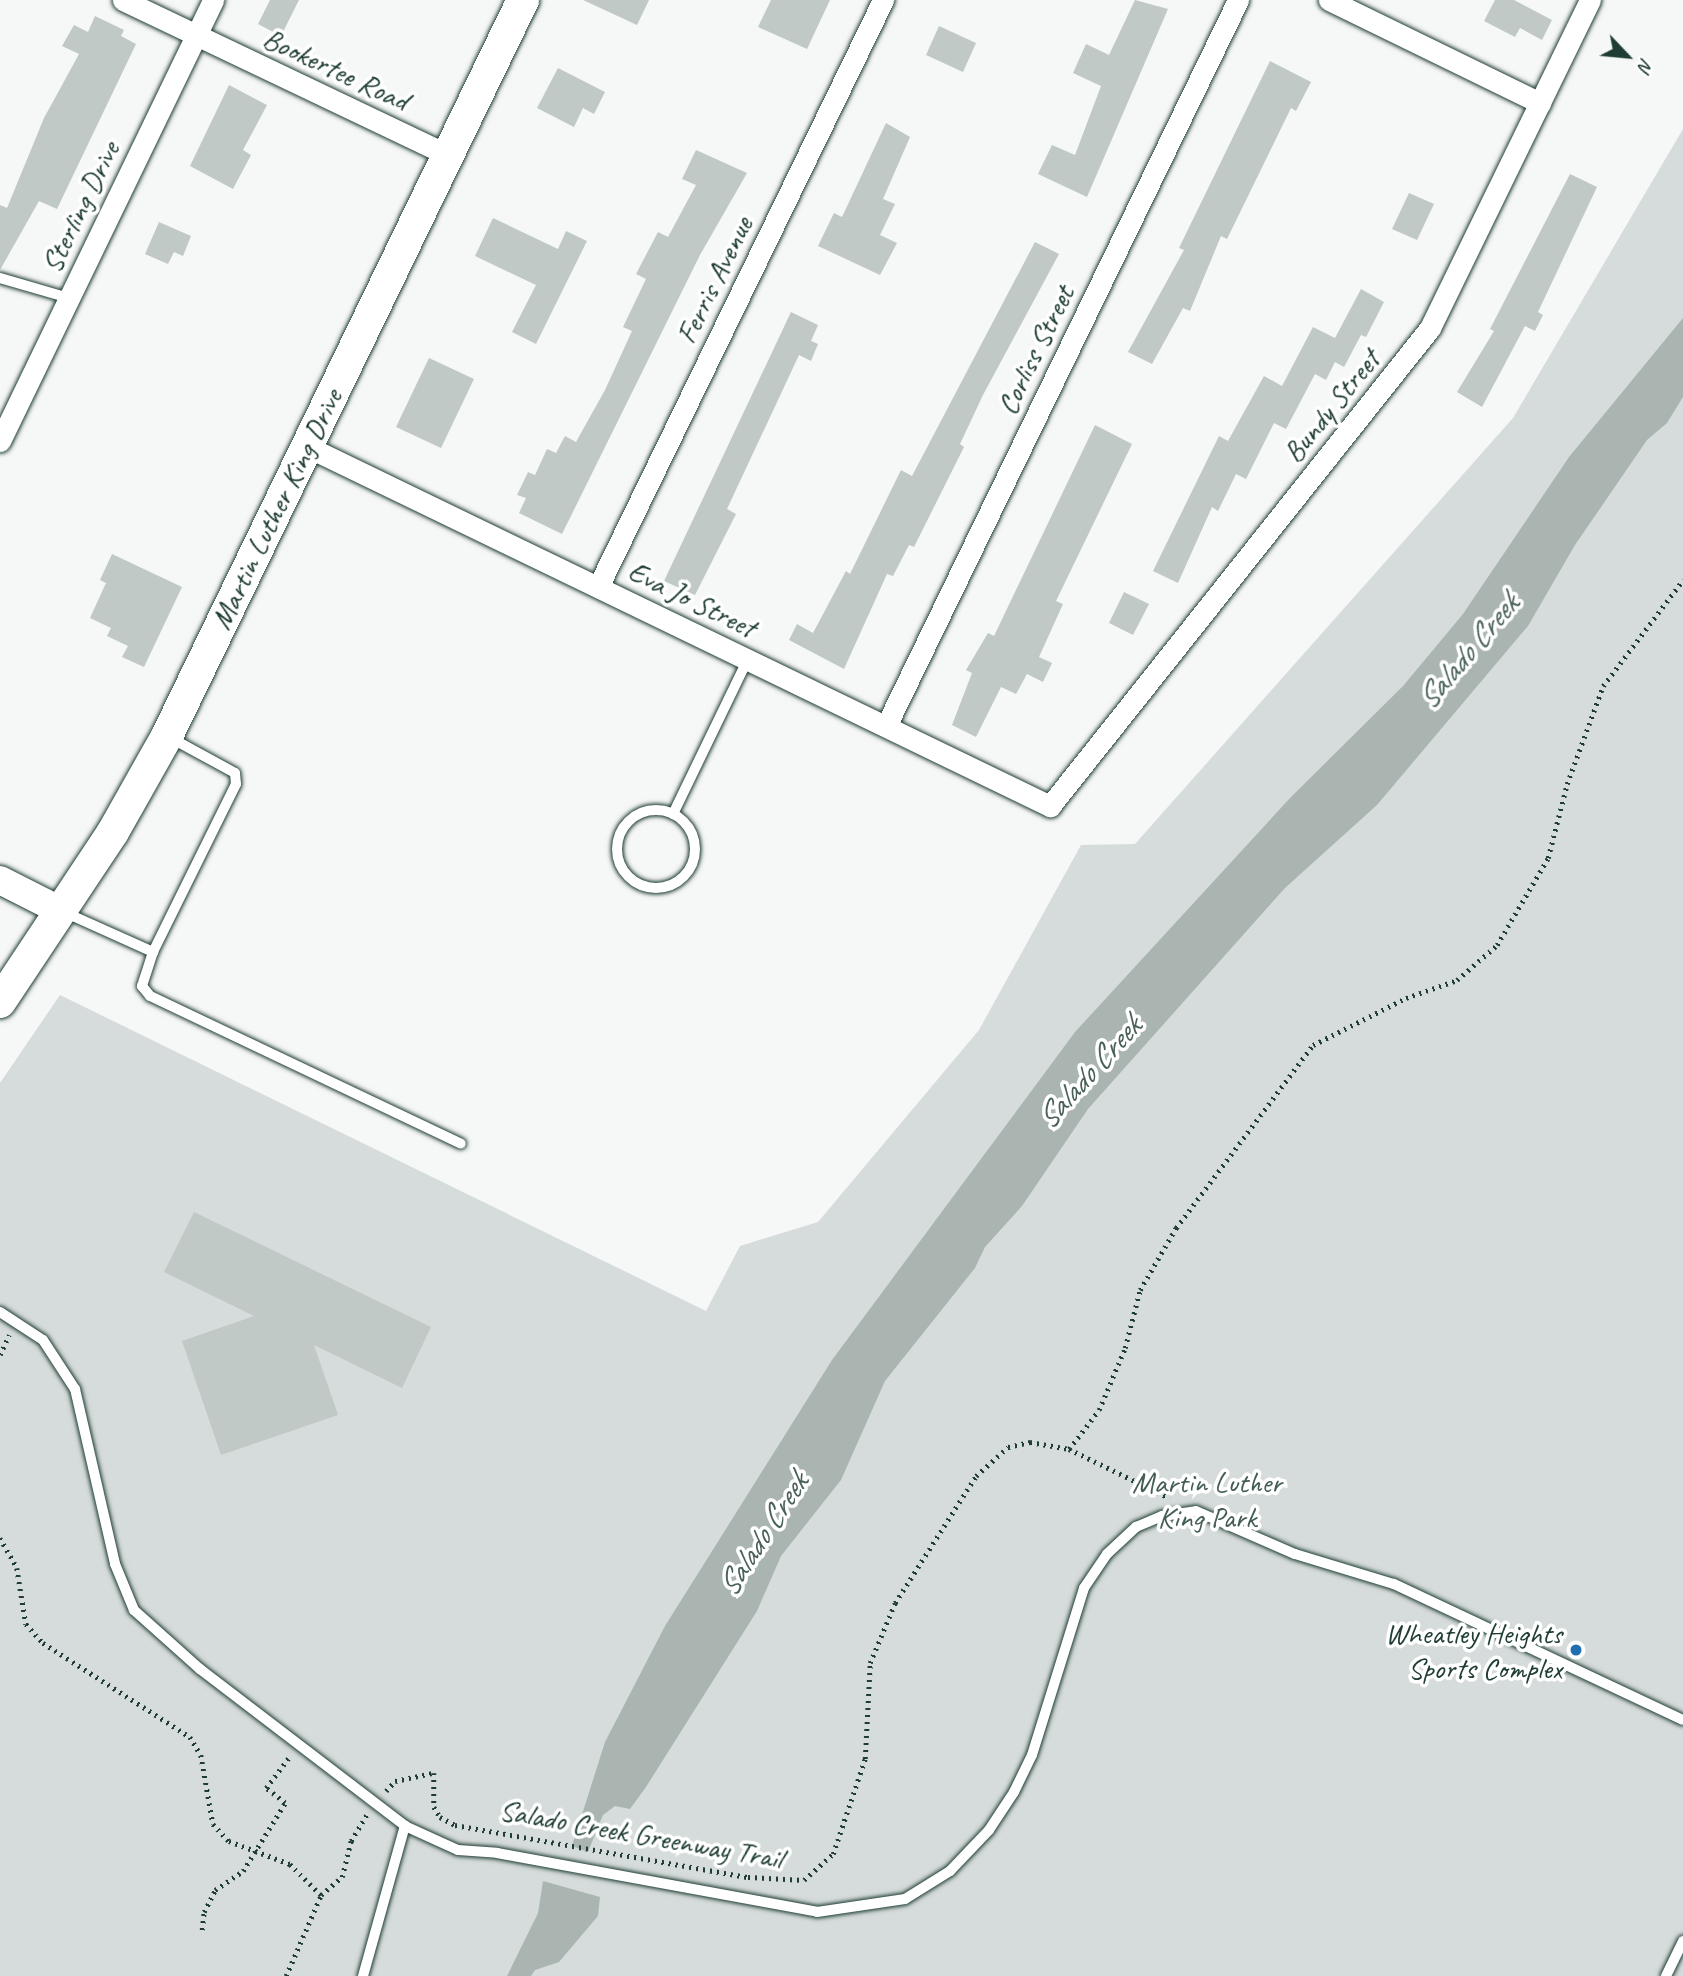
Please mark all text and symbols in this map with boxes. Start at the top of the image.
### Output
street label: Bookertee Road [258,20,414,118]
north arrow [1592,21,1662,91]
text: N [1633,55,1659,76]
street label: Sterling Drive [33,135,127,279]
street label: Ferris Avenue [668,211,760,349]
street label: Corliss Street [988,280,1082,420]
street label: Bundy Street [1275,342,1387,470]
street label: Martin Luther King Drive [202,383,350,635]
street label: Eva Jo Street [622,553,762,645]
water label: Salado Creek [1409,587,1527,717]
water label: Salado Creek [1029,1009,1149,1137]
park label: Martin Luther King Park [1133,1464,1281,1534]
water label: Salado Creek [709,1467,817,1603]
place label: Wheatley Heights Sports Complex [1385,1615,1562,1686]
marker: Wheatley Heights Sports Complex [1568,1642,1584,1658]
street label: Salado Creek Greenway Trail [497,1791,785,1877]

